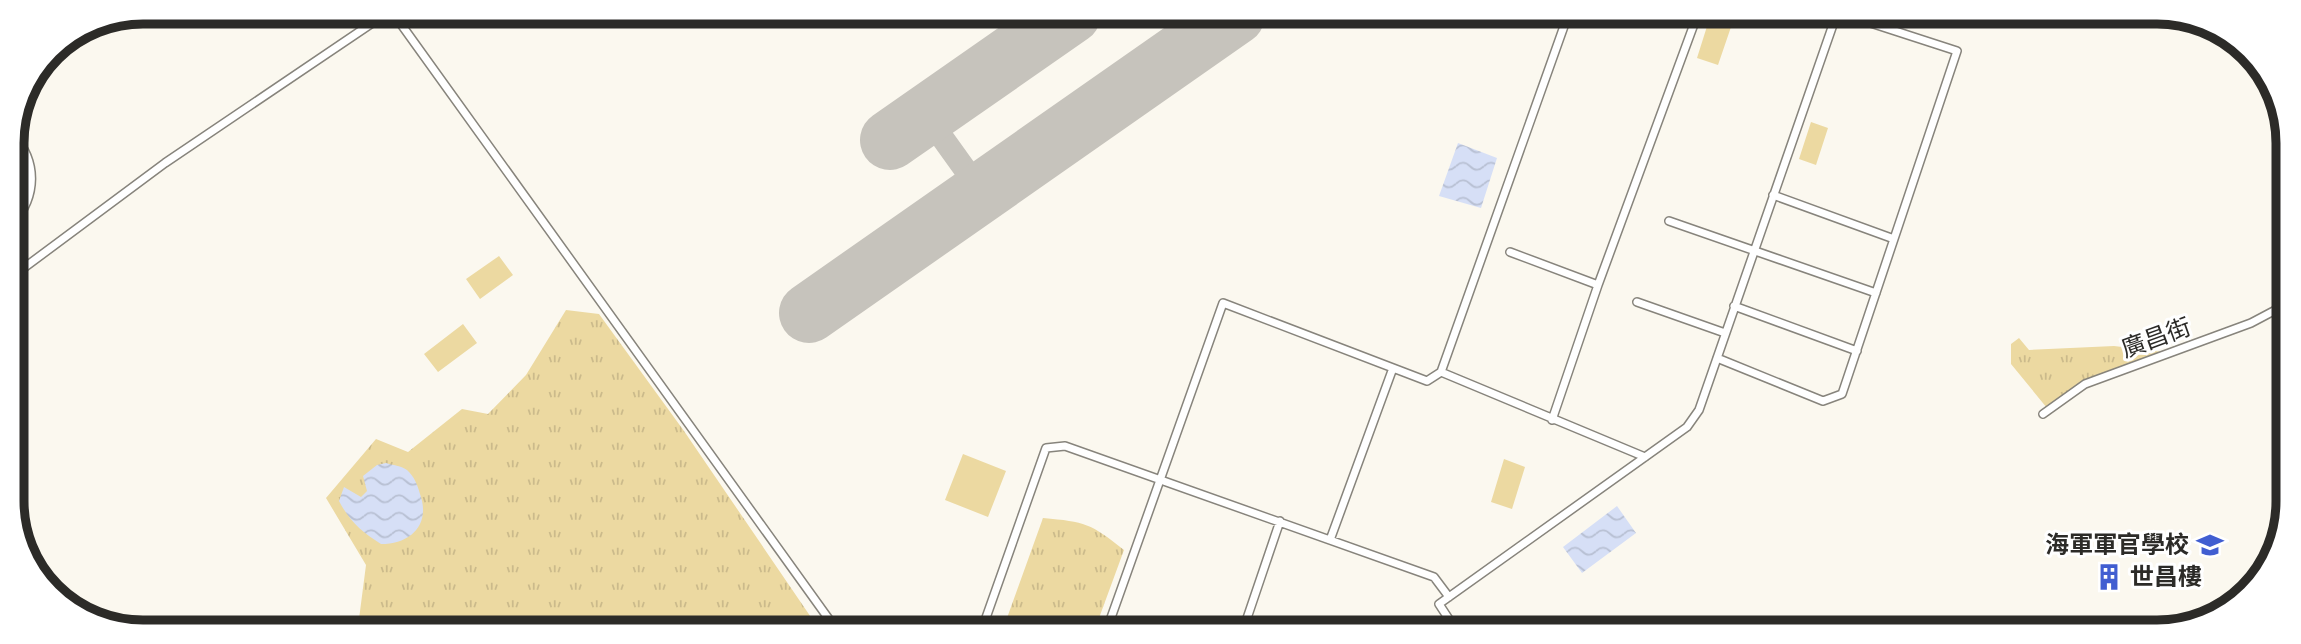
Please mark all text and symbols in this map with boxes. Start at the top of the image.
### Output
street label: 廣昌街 [2117,312,2195,364]
place label: 海軍軍官學校 [2045,530,2189,560]
school or university icon: 海軍軍官學校 [2195,530,2225,560]
building icon: 世昌樓 [2094,562,2124,592]
place label: 世昌樓 [2130,562,2202,592]

